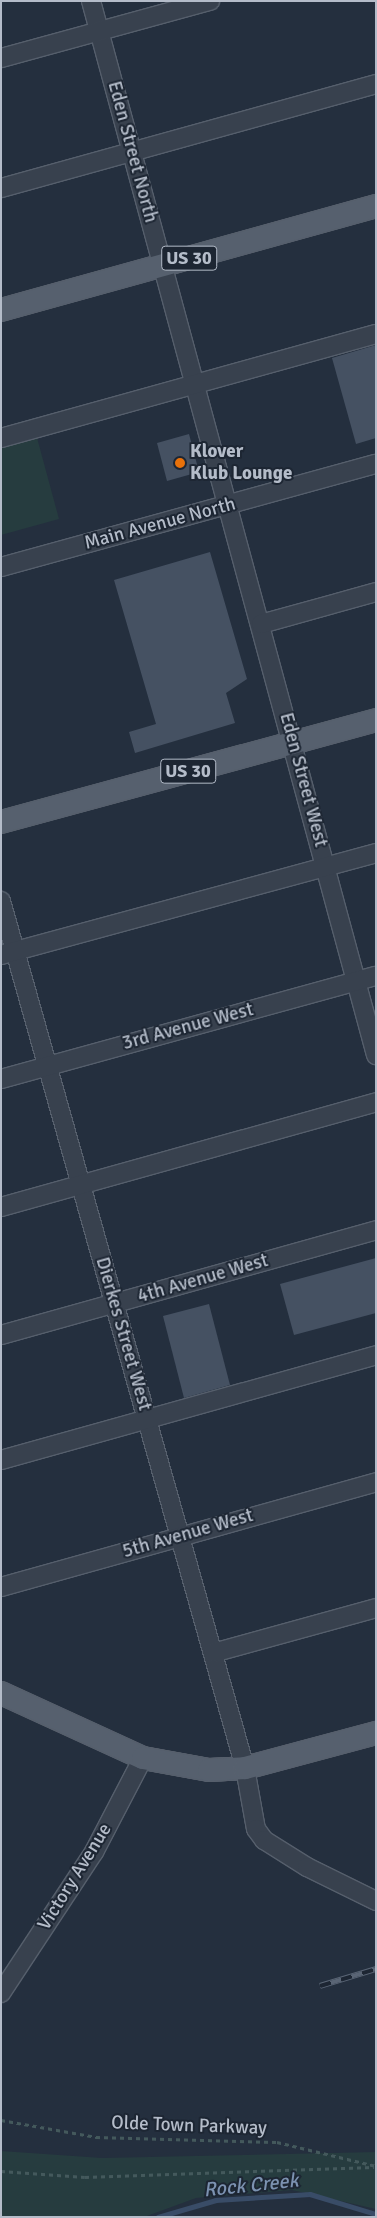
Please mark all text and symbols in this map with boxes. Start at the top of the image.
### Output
street label: Eden Street North [102,79,162,225]
road number: US 30 [160,242,218,274]
place label: Klover Klub Lounge [190,441,292,485]
marker: Klover Klub Lounge [174,457,186,469]
street label: Main Avenue North [82,493,238,555]
street label: Eden Street West [274,710,332,850]
road number: US 30 [159,756,217,786]
street label: 3rd Avenue West [120,999,256,1055]
street label: 4th Avenue West [135,1249,271,1309]
street label: Dierkes Street West [90,1255,156,1413]
street label: 5th Avenue West [120,1504,256,1564]
street label: Victory Avenue [33,1820,117,1934]
street label: Olde Town Parkway [111,2112,267,2140]
water label: Rock Creek [202,2168,300,2202]

